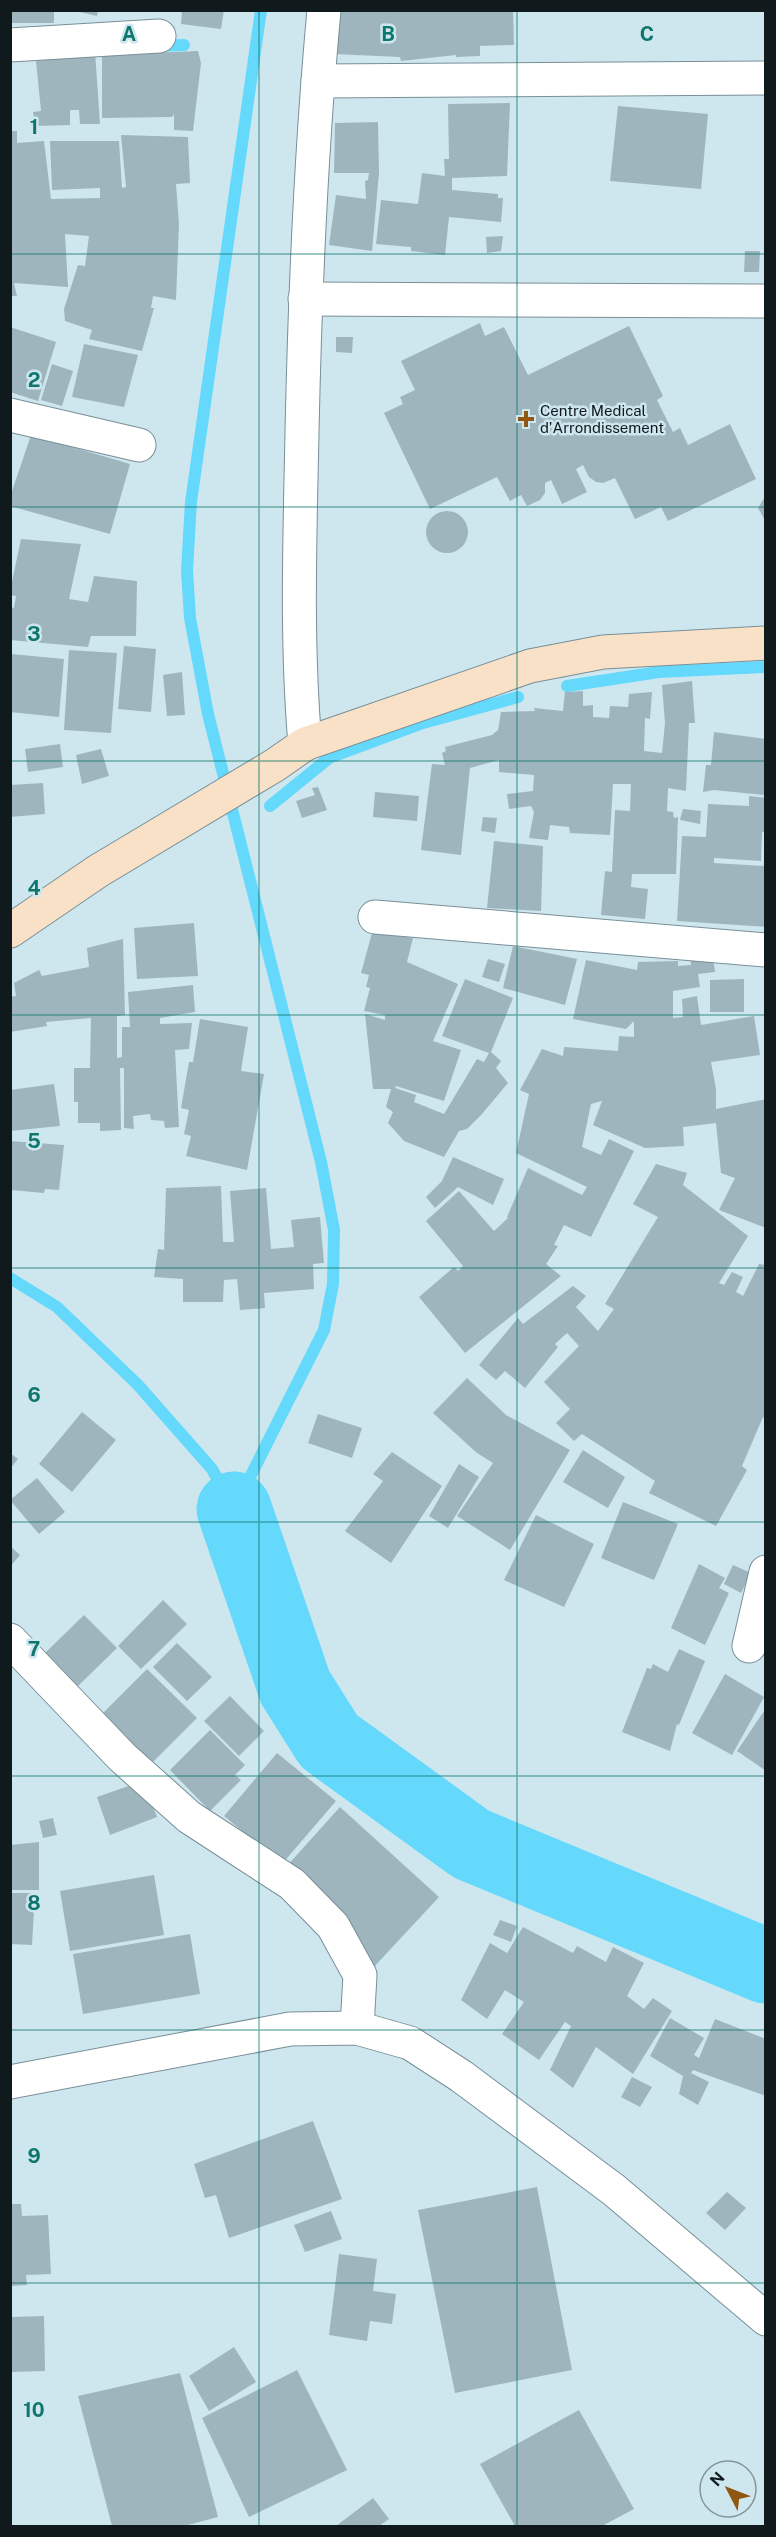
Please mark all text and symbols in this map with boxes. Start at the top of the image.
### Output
text: A [122,22,136,46]
text: B [381,22,395,46]
text: C [640,22,654,46]
text: 1 [30,115,38,139]
text: 2 [28,368,40,392]
place label: Centre Medical d'Arrondissement [540,402,664,436]
marker: Centre Medical d'Arrondissement [517,410,535,428]
text: 3 [27,622,41,646]
text: 4 [27,876,41,900]
text: 5 [27,1129,41,1153]
text: 6 [27,1383,41,1407]
text: 7 [28,1637,40,1661]
text: 8 [27,1891,41,1915]
text: 9 [27,2144,41,2168]
text: 10 [23,2398,45,2422]
north arrow [698,2459,758,2519]
text: N [706,2468,728,2490]

